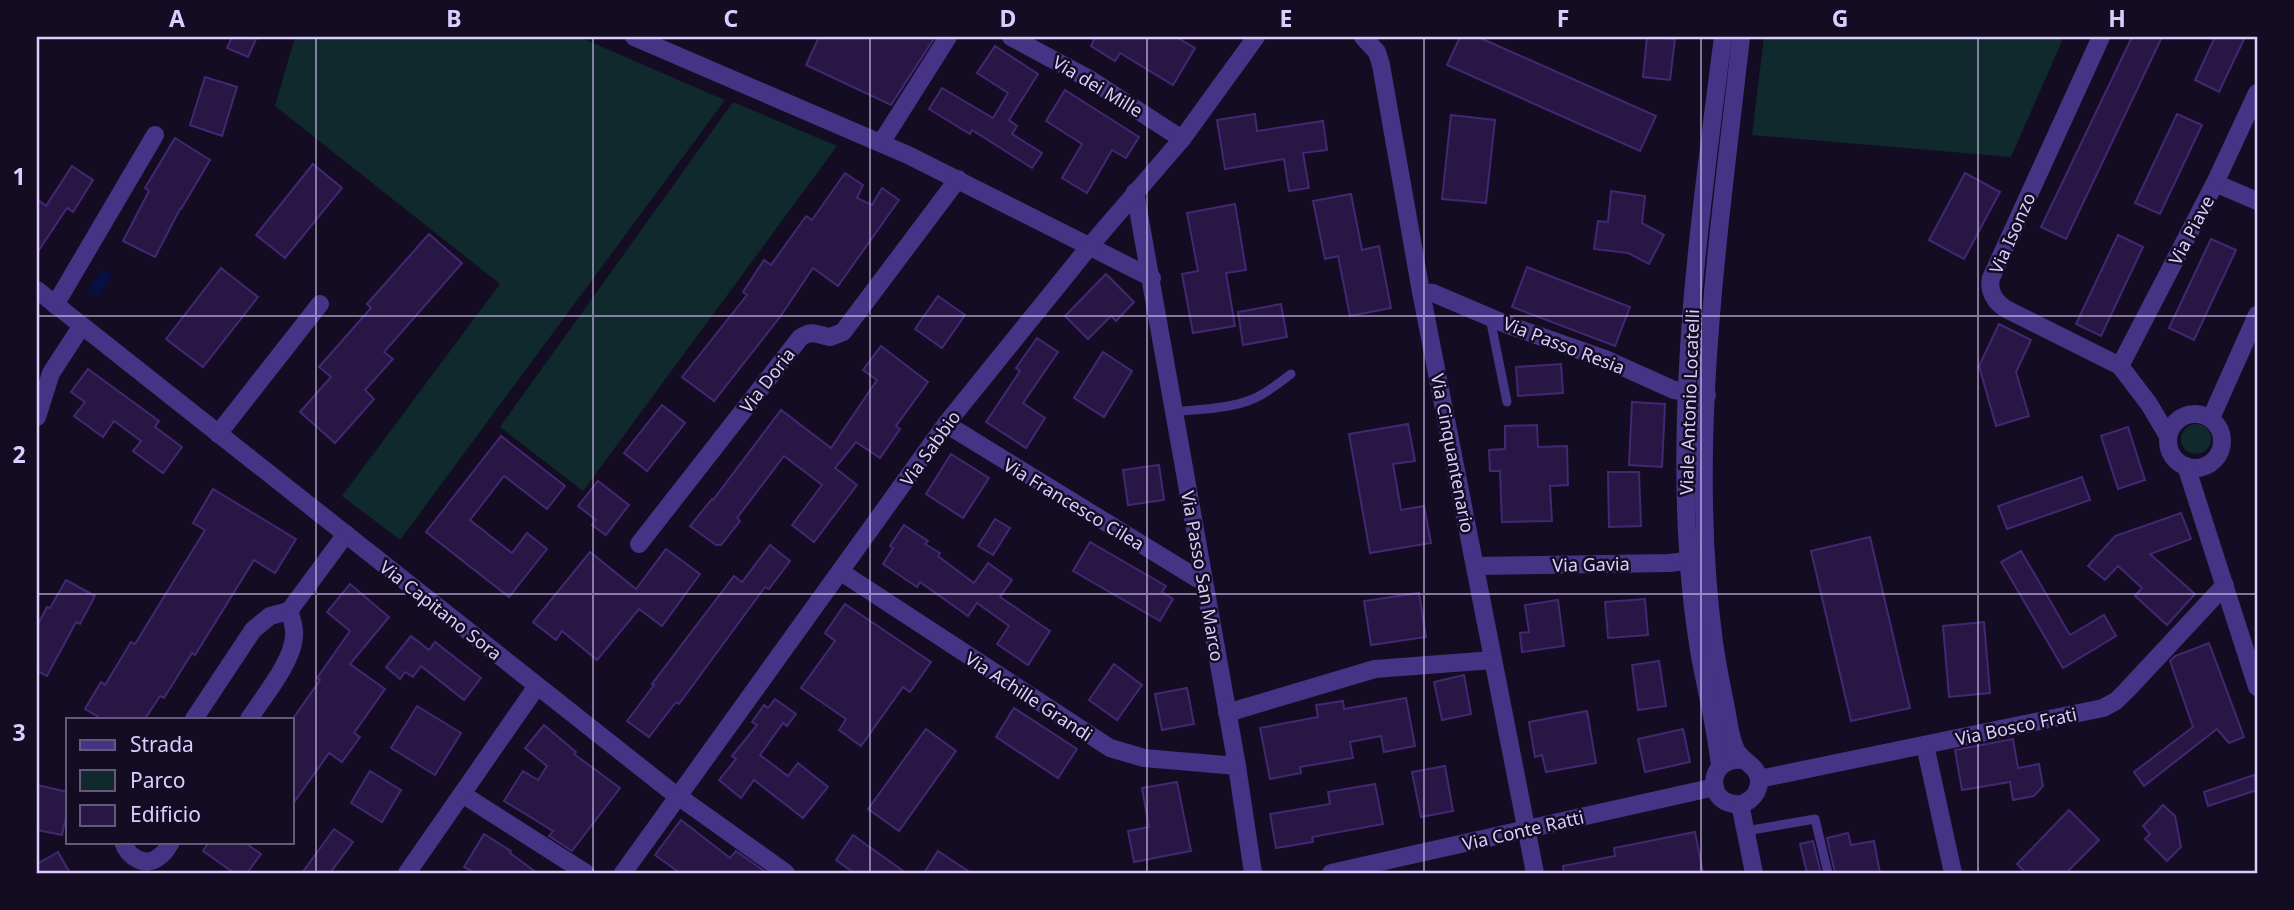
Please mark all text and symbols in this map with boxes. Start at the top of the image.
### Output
text: A [169,2,185,34]
text: B [446,2,462,34]
text: C [724,2,739,34]
text: D [1000,2,1016,34]
text: E [1280,2,1292,34]
text: F [1557,2,1569,34]
text: G [1832,2,1848,34]
text: H [2108,2,2126,34]
street label: Via dei Mille [1048,50,1148,122]
text: 1 [12,160,26,192]
street label: Via Isonzo [1983,189,2041,277]
street label: Via Piave [2163,191,2219,269]
street label: Viale Antonio Locatelli [1674,309,1704,495]
street label: Via Passo Resia [1500,311,1628,379]
street label: Via Doria [734,342,800,418]
street label: Via Cinquantenario [1426,371,1480,535]
street label: Via Sabbio [894,405,966,491]
text: 2 [12,438,26,470]
street label: Via Francesco Cilea [999,452,1149,556]
street label: Via Passo San Marco [1176,489,1230,663]
street label: Via Gavia [1552,551,1630,577]
street label: Via Capitano Sora [375,555,507,665]
street label: Via Achille Grandi [961,646,1097,746]
street label: Via Bosco Frati [1953,701,2079,751]
text: 3 [12,716,26,748]
legend [66,718,294,844]
text: Strada [130,730,194,758]
text: Parco [130,766,186,794]
text: Edificio [130,800,201,828]
street label: Via Conte Ratti [1460,804,1586,856]

